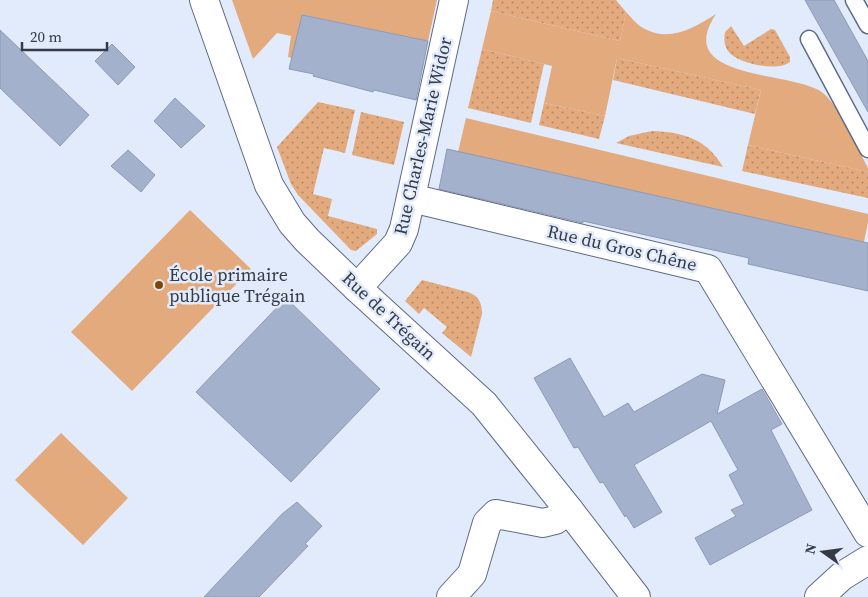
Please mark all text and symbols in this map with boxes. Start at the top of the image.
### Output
scale bar [22,20,108,52]
text: 20 m [30,26,62,47]
street label: Rue Charles-Marie Widor [388,34,458,237]
street label: Rue du Gros Chêne [545,218,699,277]
place label: École primaire publique Trégain [169,262,306,308]
street label: Rue de Trégain [337,266,442,366]
marker: École primaire publique Trégain [153,279,165,291]
north arrow [798,527,848,577]
text: N [799,541,821,556]

